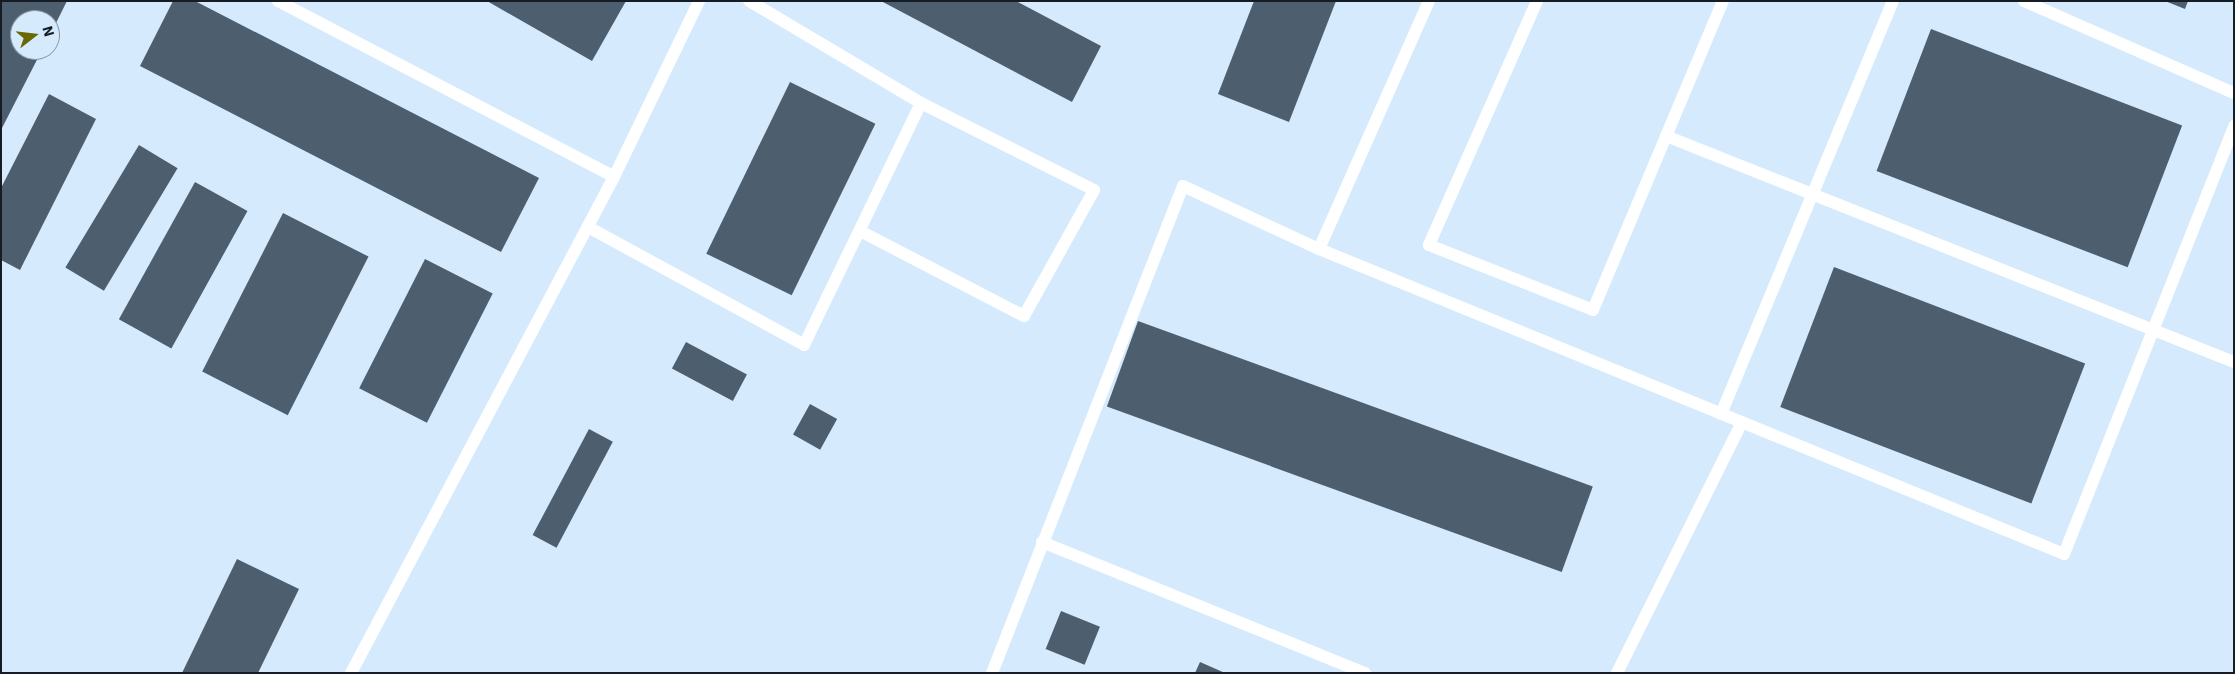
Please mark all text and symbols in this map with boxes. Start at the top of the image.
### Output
north arrow [10,10,60,60]
text: N [38,24,59,38]

